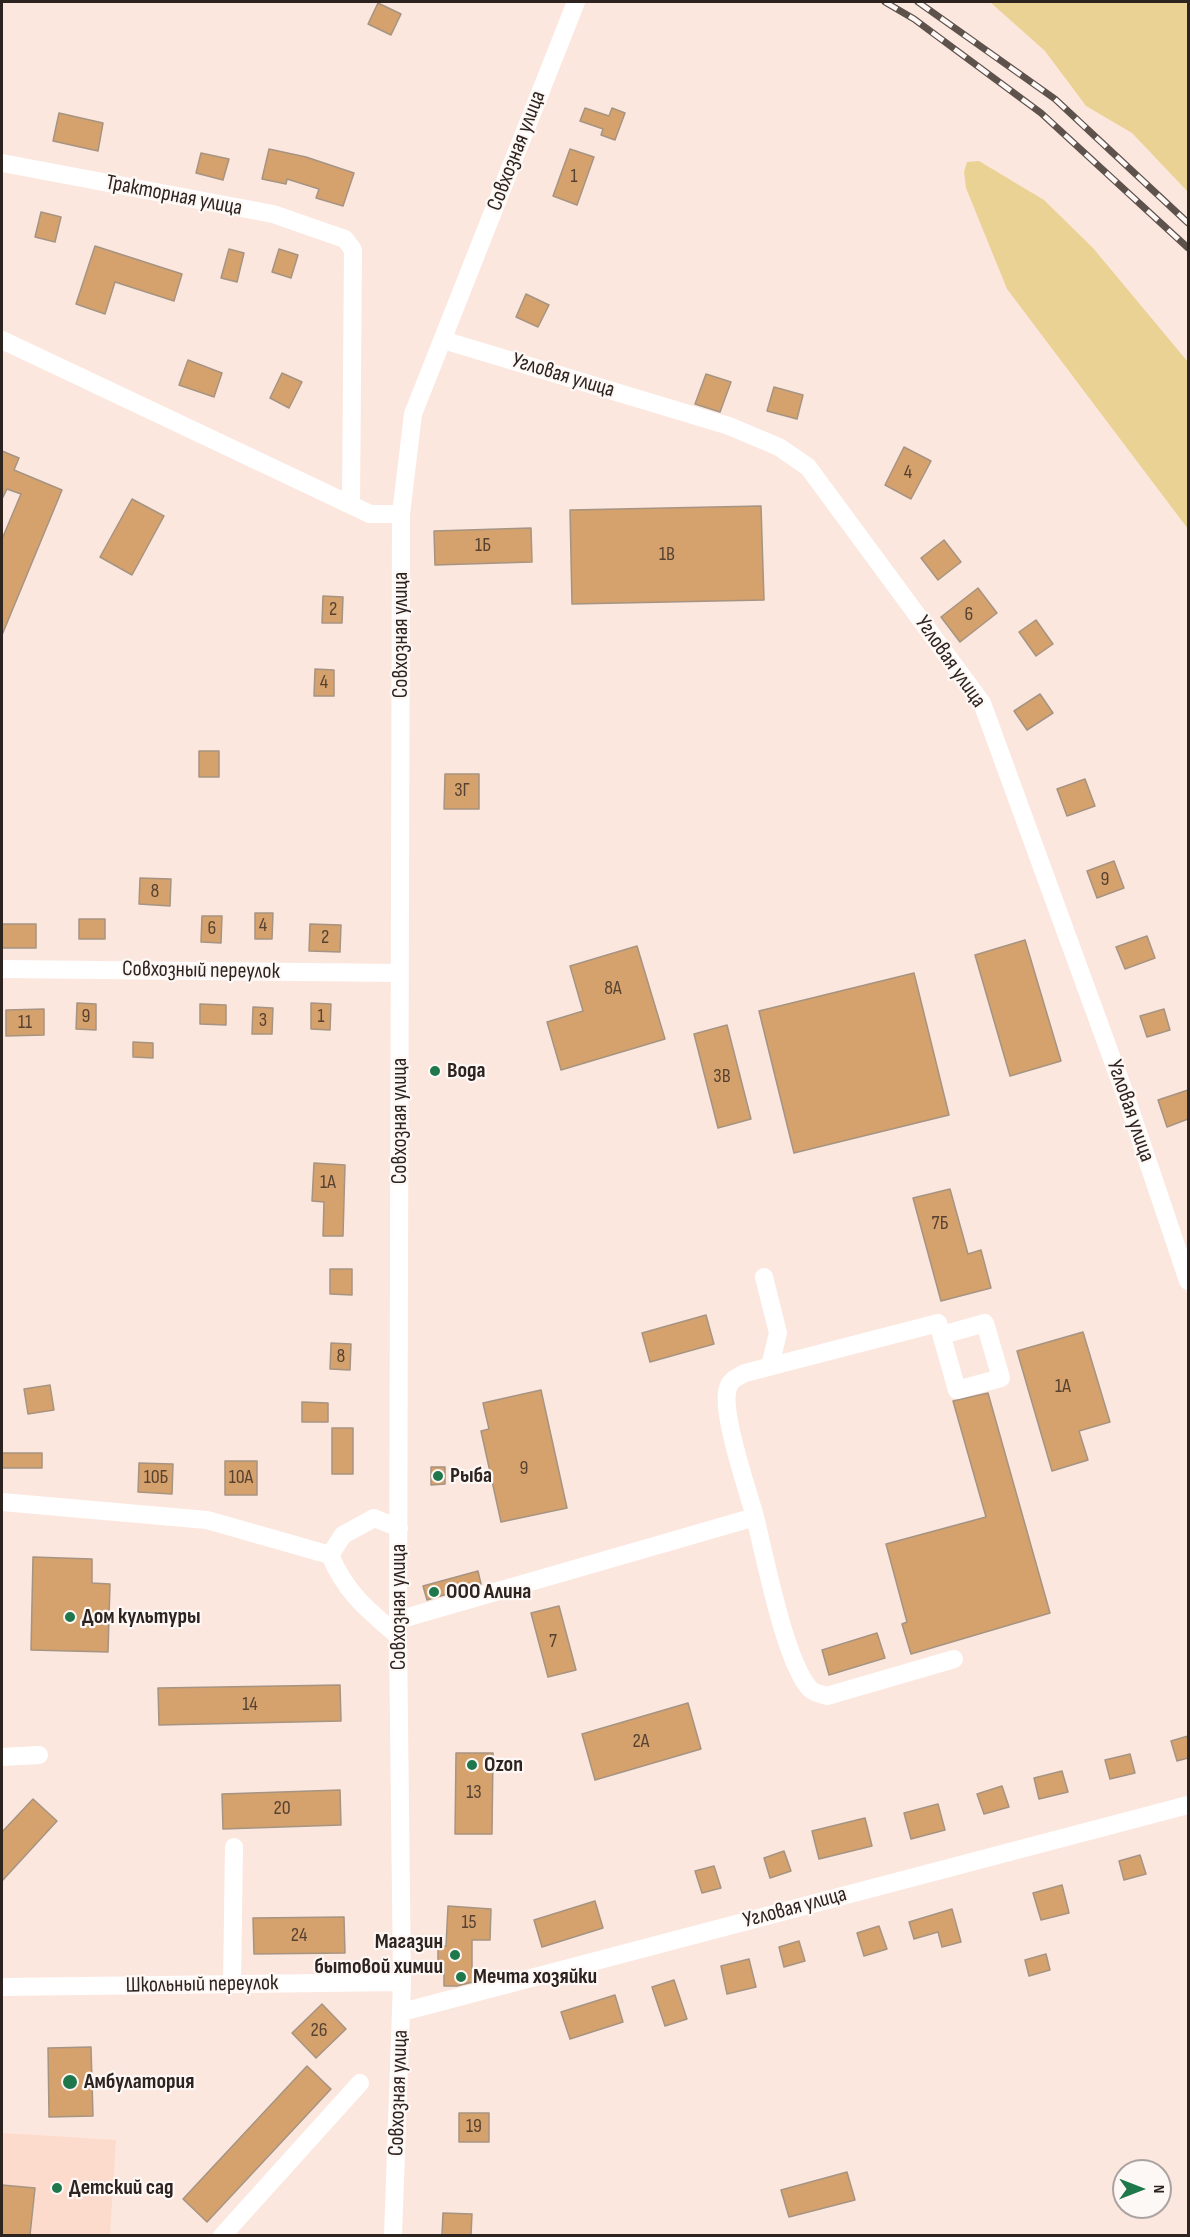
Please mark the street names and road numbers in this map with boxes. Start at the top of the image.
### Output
street label: Совхозная улица [482,87,552,215]
street label: Тракторная улица [104,170,244,222]
street label: Угловая улица [508,348,618,404]
street label: Совхозная улица [388,572,414,698]
street label: Угловая улица [909,611,991,713]
street label: Совхозный переулок [122,956,280,986]
street label: Угловая улица [1100,1057,1160,1165]
street label: Совхозная улица [387,1058,413,1184]
street label: Совхозная улица [386,1544,412,1670]
street label: Угловая улица [740,1882,850,1934]
street label: Школьный переулок [125,1970,279,2000]
street label: Совхозная улица [384,2029,414,2157]

